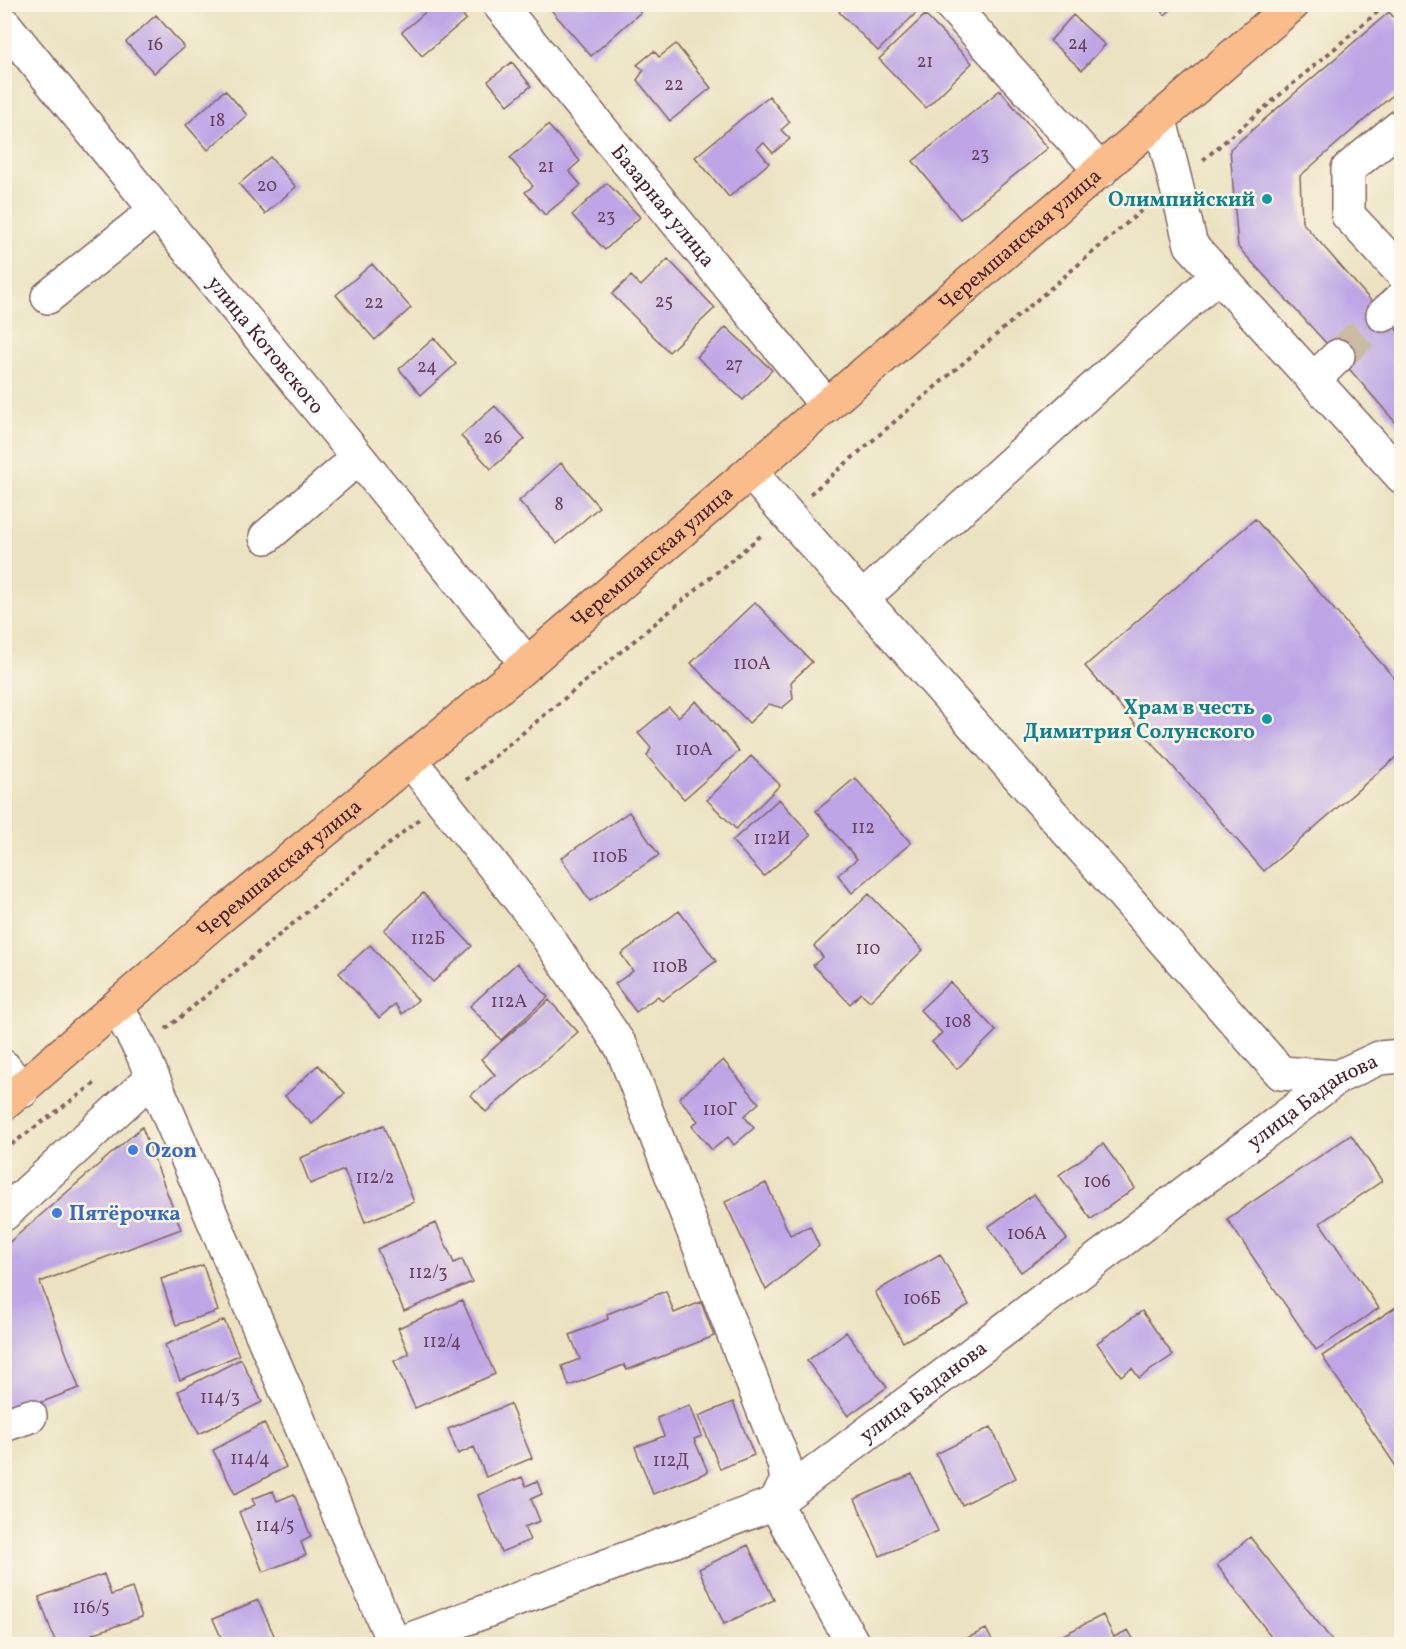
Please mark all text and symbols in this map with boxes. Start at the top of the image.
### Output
house number: 24 [1068,32,1088,57]
house number: 16 [147,33,163,58]
house number: 21 [917,50,933,75]
house number: 22 [664,73,684,98]
house number: 18 [209,109,225,134]
street label: Базарная улица [603,139,721,274]
house number: 23 [971,143,989,168]
house number: 21 [538,155,554,180]
street label: Черемшанская улица [933,162,1108,319]
house number: 20 [257,174,277,199]
place label: Олимпийский [1108,186,1255,215]
marker: Олимпийский [1260,192,1274,206]
house number: 23 [597,205,615,230]
street label: улица Котовского [199,270,330,421]
house number: 25 [655,290,673,315]
house number: 22 [364,291,384,316]
house number: 27 [725,353,743,378]
house number: 24 [417,355,437,380]
house number: 26 [484,426,502,451]
street label: Черемшанская улица [565,480,740,636]
house number: 8 [554,493,564,518]
house number: 110А [733,652,771,677]
place label: Храм в честь Димитрия Солунского [1023,694,1255,747]
marker: Храм в честь Димитрия Солунского [1260,712,1274,726]
house number: 110А [675,738,713,763]
street label: Черемшанская улица [191,793,369,946]
house number: 112 [851,816,875,841]
house number: 112И [753,827,791,852]
house number: 110Б [592,845,628,870]
house number: 112Б [411,927,445,952]
house number: 110 [856,937,881,962]
house number: 110В [652,955,688,980]
house number: 112А [491,990,527,1015]
house number: 108 [945,1010,971,1035]
street label: улица Баданова [1241,1047,1383,1157]
house number: 110Г [703,1098,737,1123]
place label: Ozon [145,1137,197,1166]
marker: Ozon [126,1143,140,1157]
house number: 112/2 [356,1166,394,1191]
house number: 106 [1083,1170,1111,1195]
place label: Пятёрочка [69,1200,181,1229]
marker: Пятёрочка [50,1206,64,1220]
house number: 106А [1007,1222,1047,1247]
house number: 112/3 [409,1261,447,1286]
house number: 106Б [903,1287,941,1312]
house number: 112/4 [423,1330,461,1355]
street label: улица Баданова [854,1334,994,1450]
house number: 114/3 [200,1386,240,1411]
house number: 114/4 [230,1447,270,1472]
house number: 112Д [653,1449,689,1474]
house number: 114/5 [256,1514,294,1539]
house number: 116/5 [72,1596,110,1621]

